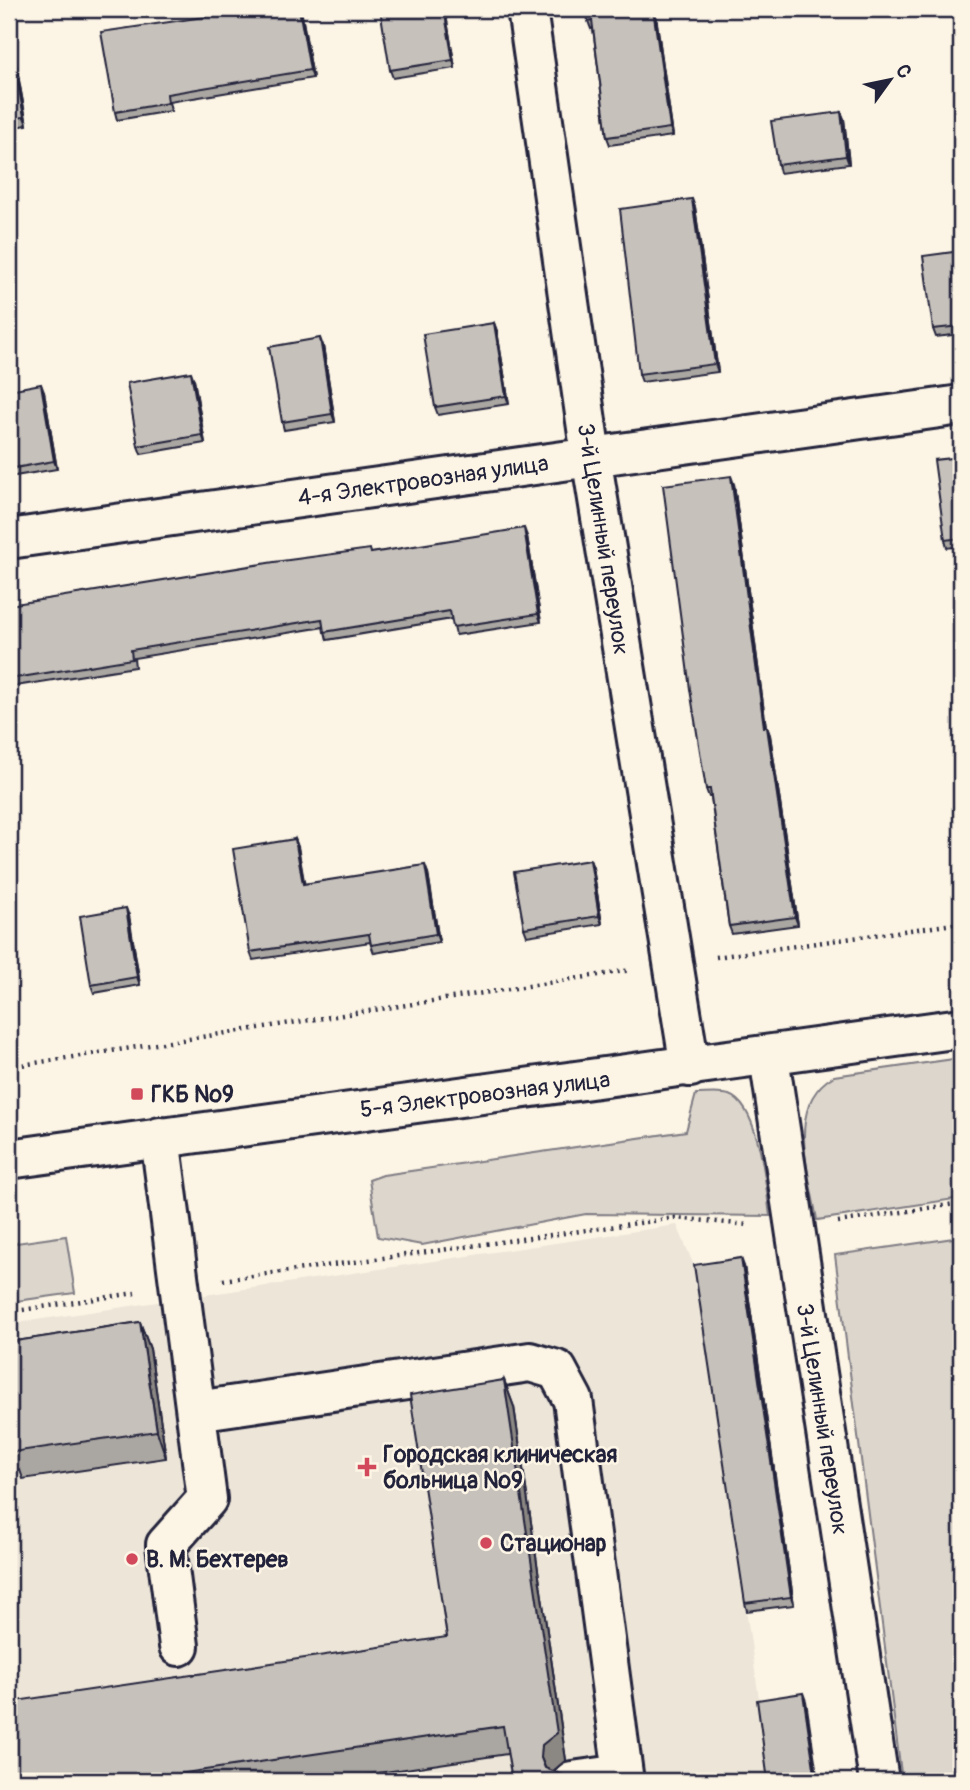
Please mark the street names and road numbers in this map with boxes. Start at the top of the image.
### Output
street label: 3-й Целинный переулок [571,421,636,657]
street label: 4-я Электровозная улица [296,449,550,512]
street label: 5-я Электровозная улица [358,1065,612,1124]
street label: 3-й Целинный переулок [790,1301,855,1537]

